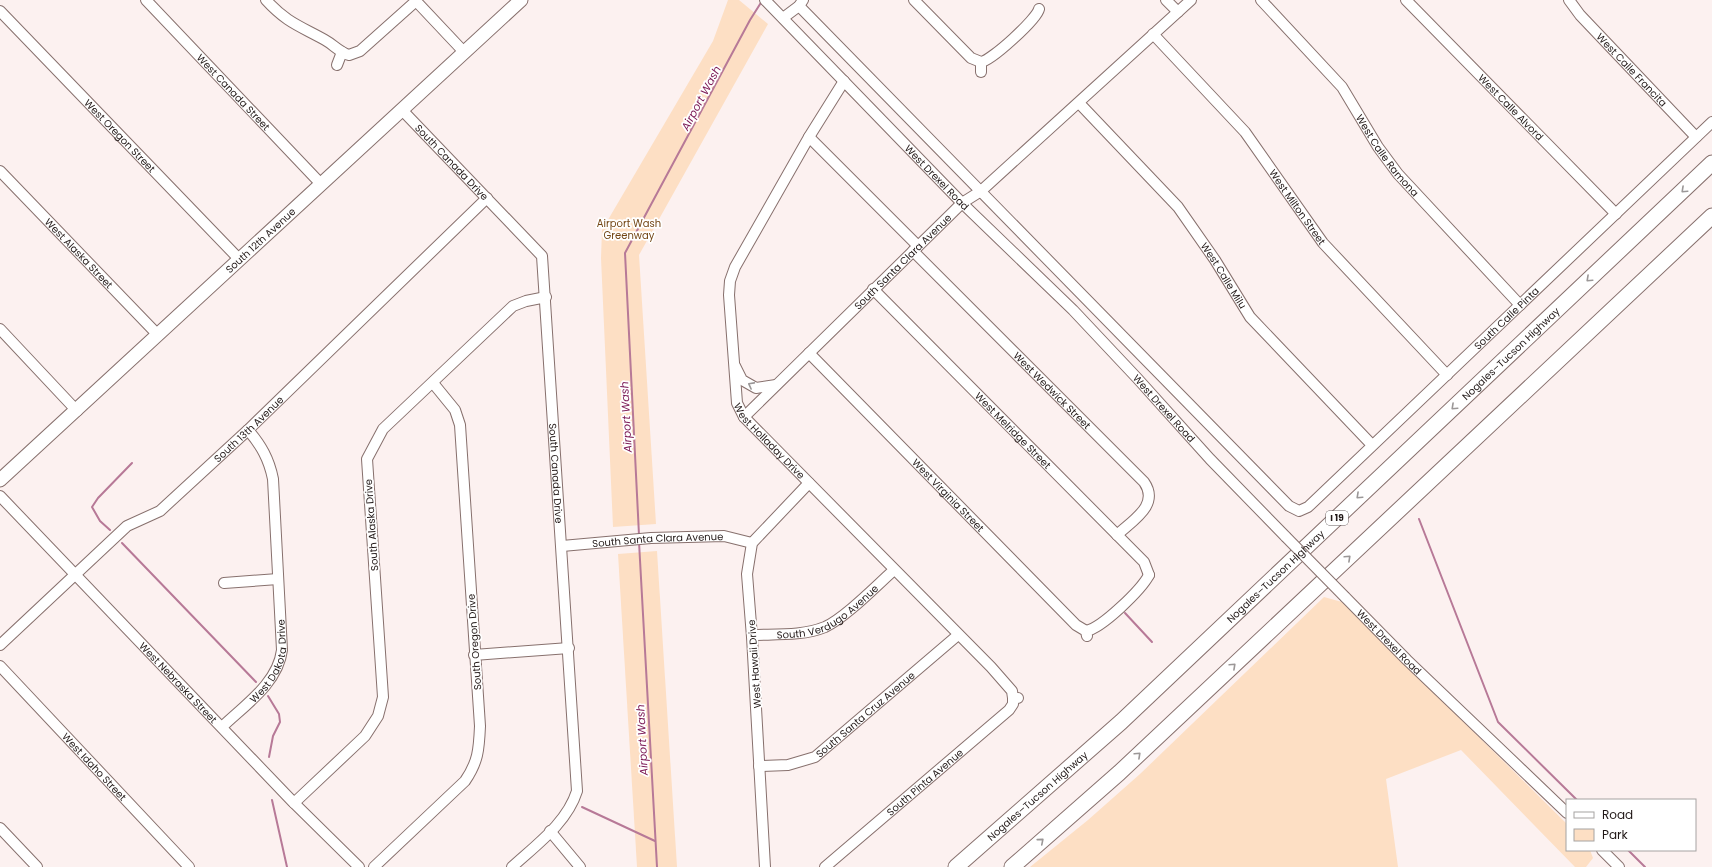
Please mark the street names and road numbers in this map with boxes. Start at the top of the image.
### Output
street label: West Calle Francita [1593,30,1670,110]
street label: West Canada Street [193,51,274,134]
street label: West Calle Alvord [1475,71,1547,144]
street label: West Oregon Street [81,96,159,176]
street label: West Calle Ramona [1352,112,1422,200]
street label: South Canada Drive [411,121,492,204]
street label: West Drexel Road [901,141,972,214]
street label: West Milton Street [1265,166,1329,248]
street label: South 12th Avenue [222,204,299,277]
street label: South Santa Clara Avenue [851,211,955,313]
street label: West Alaska Street [41,215,117,292]
street label: West Calle Milu [1197,239,1250,312]
street label: South Calle Pinta [1471,284,1542,353]
street label: Nogales–Tucson Highway [1459,304,1563,404]
street label: West Wedwick Street [1010,349,1094,433]
street label: West Drexel Road [1129,371,1198,446]
street label: West Melridge Street [971,389,1055,473]
street label: South 13th Avenue [211,393,287,466]
street label: West Holladay Drive [730,400,808,483]
street label: South Canada Drive [545,423,566,524]
street label: West Virginia Street [909,455,988,536]
street label: South Alaska Drive [361,478,382,571]
road number: I 19 [1326,511,1348,525]
street label: Nogales–Tucson Highway [1223,526,1328,626]
street label: South Santa Clara Avenue [592,529,723,551]
street label: South Verdugo Avenue [776,581,882,642]
street label: South Oregon Drive [464,593,485,691]
street label: West Drexel Road [1353,606,1425,678]
street label: West Dakota Drive [246,619,290,706]
street label: West Hawaii Drive [744,619,765,709]
street label: West Nebraska Street [136,639,221,727]
street label: South Santa Cruz Avenue [813,668,918,761]
street label: West Idaho Street [58,730,130,804]
street label: South Pinta Avenue [883,745,967,819]
street label: Nogales–Tucson Highway [984,747,1091,844]

